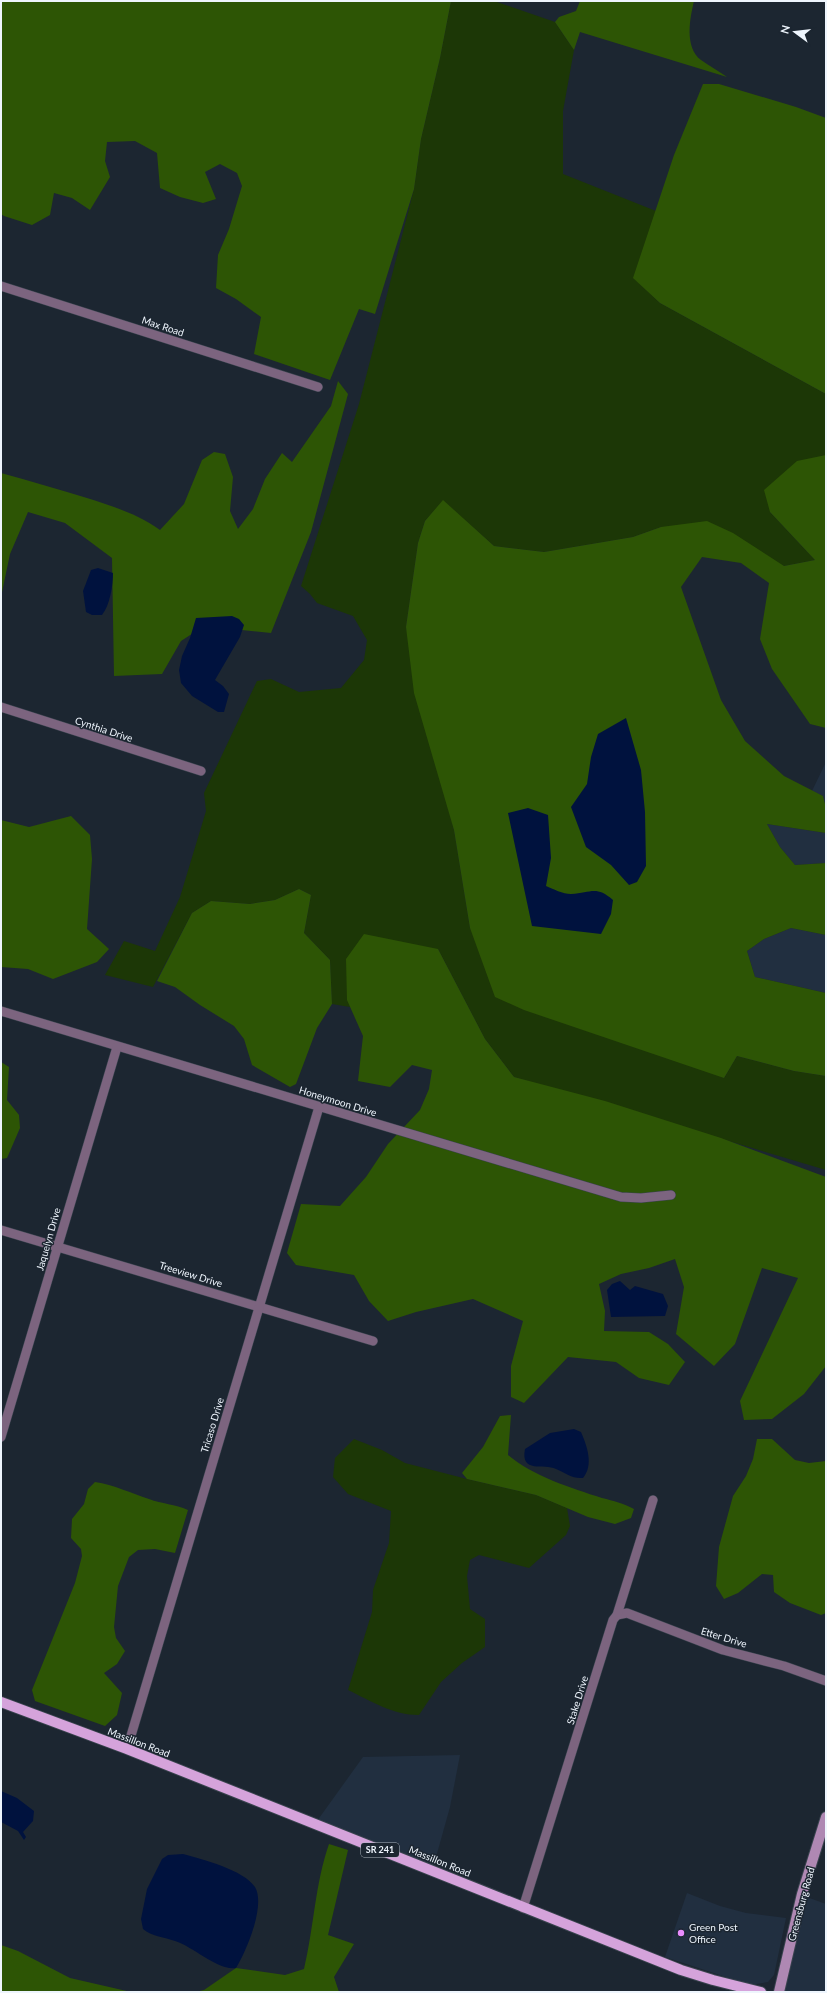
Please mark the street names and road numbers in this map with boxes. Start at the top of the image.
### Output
street label: Max Road [140,314,186,338]
street label: Cynthia Drive [74,714,134,744]
street label: Honeymoon Drive [298,1083,378,1119]
street label: Jaquelyn Drive [33,1206,63,1272]
street label: Treeview Drive [158,1259,224,1289]
street label: Tricaso Drive [198,1396,226,1454]
street label: Etter Drive [700,1624,748,1650]
street label: Stake Drive [564,1674,590,1726]
street label: Massillon Road [106,1725,172,1759]
road number: SR 241 [361,1843,399,1857]
street label: Massillon Road [407,1843,473,1879]
street label: Greensburg Road [785,1866,817,1942]

